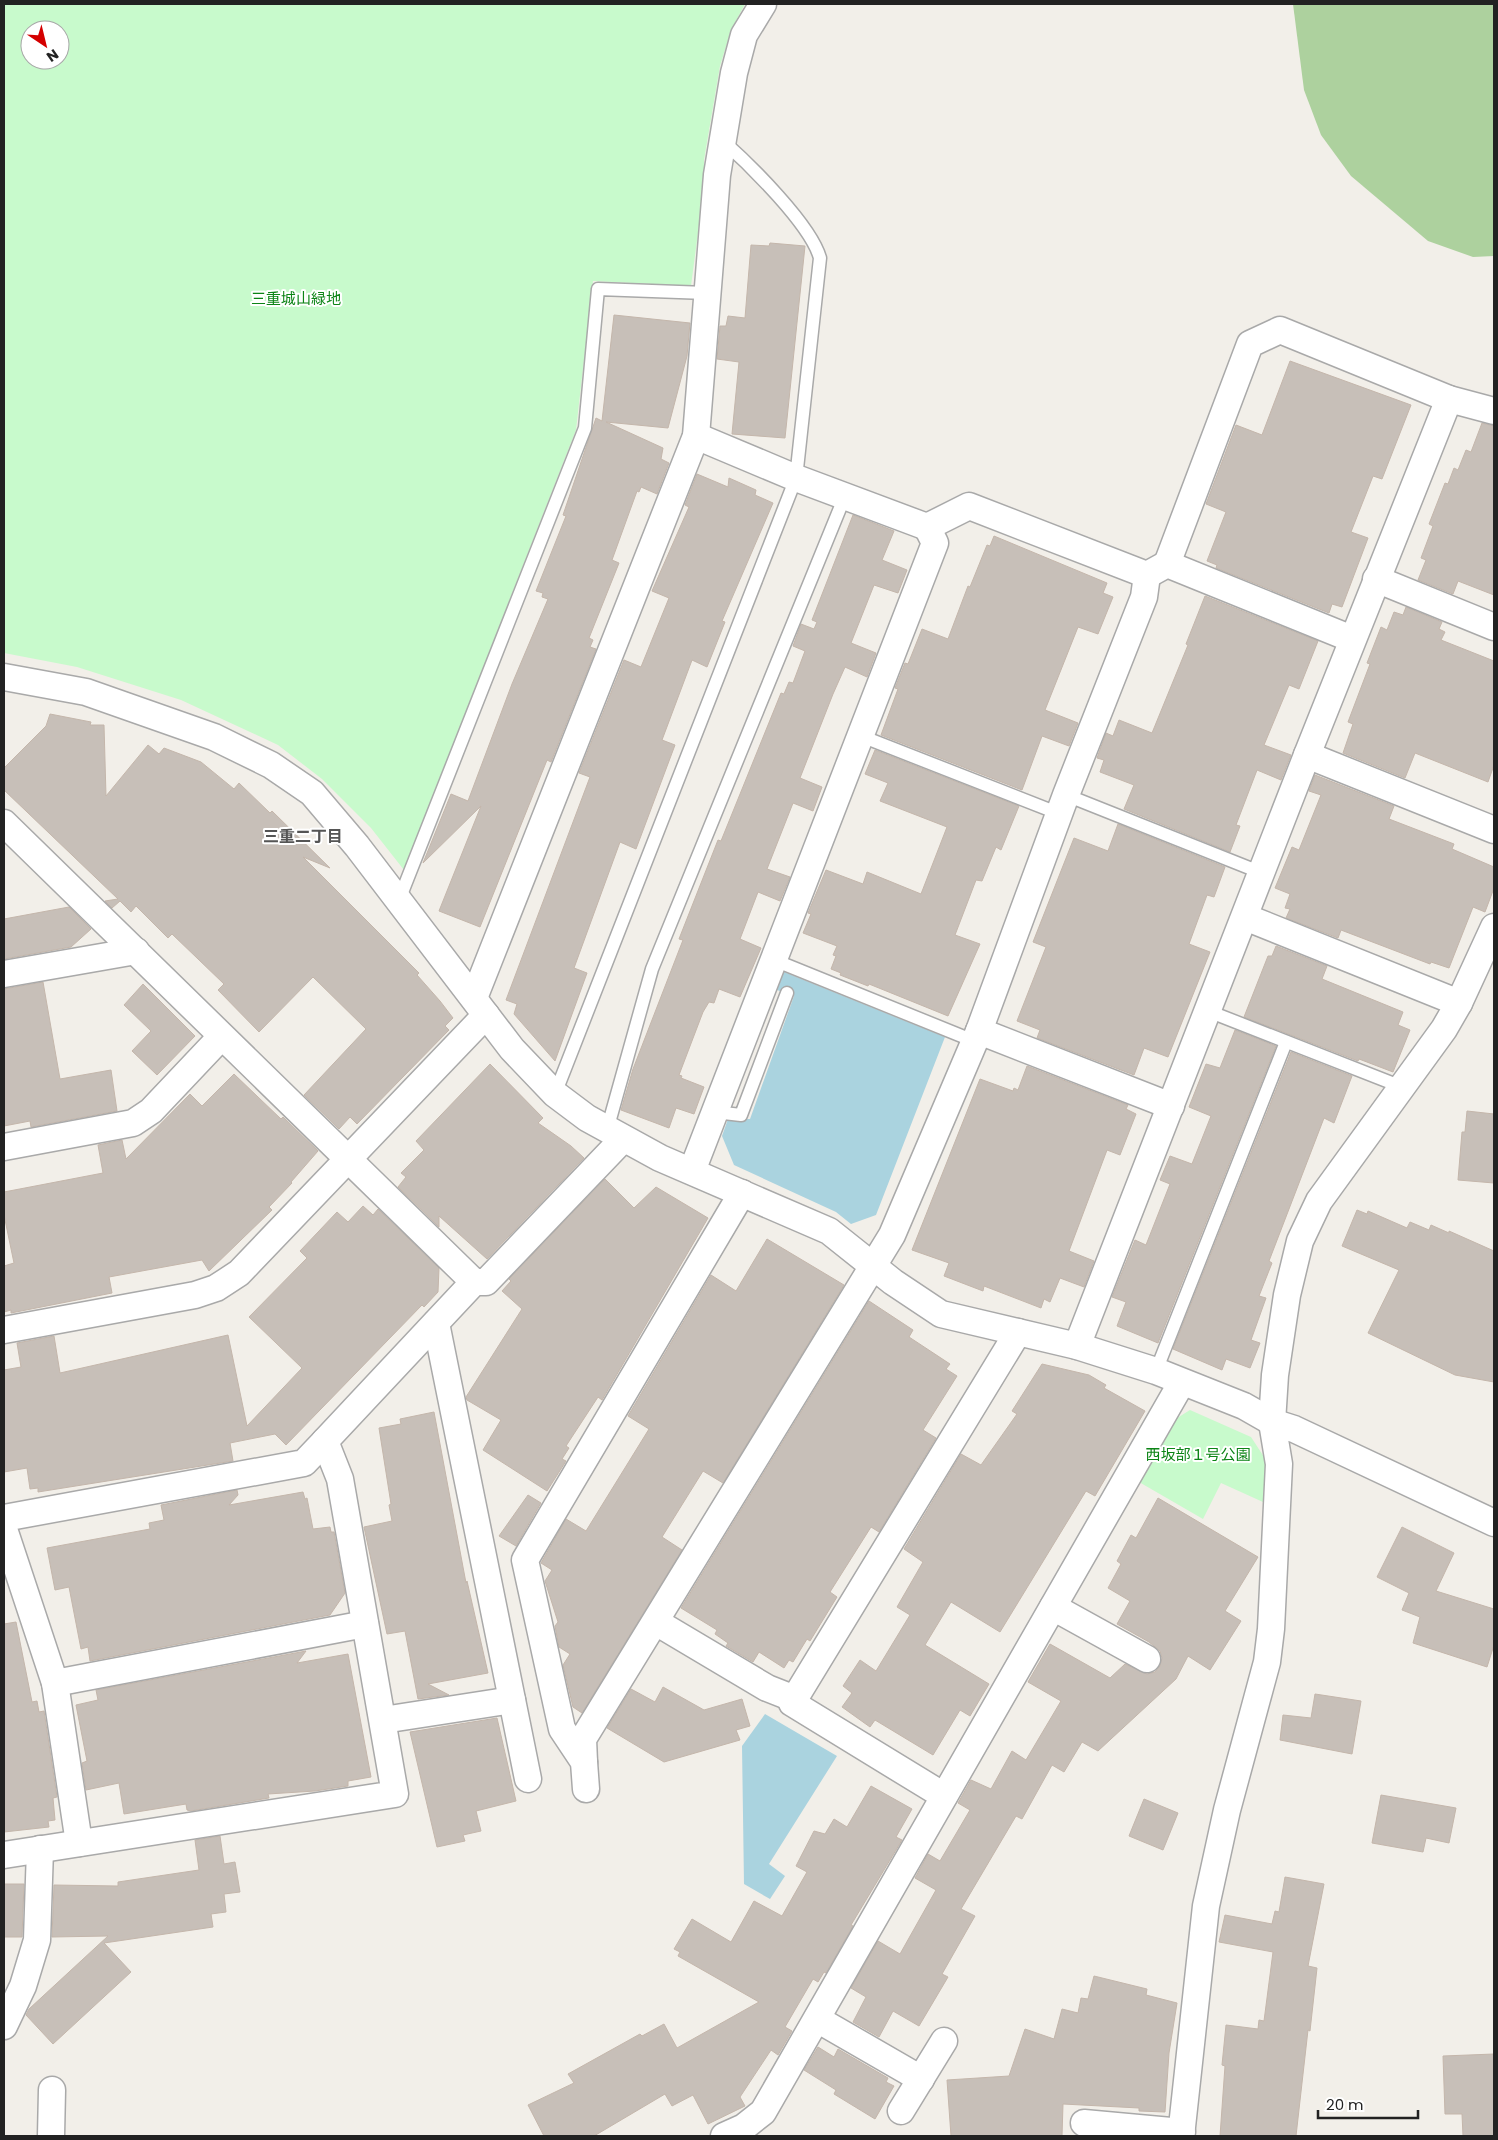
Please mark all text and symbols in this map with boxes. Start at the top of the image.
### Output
north arrow [20,20,70,70]
text: N [42,44,63,67]
park label: 三重城山緑地 [251,288,341,309]
district label: 三重二丁目 [263,825,343,848]
park label: 西坂部１号公園 [1145,1444,1251,1465]
scale bar [1318,2088,1418,2120]
text: 20 m [1326,2094,1364,2115]

